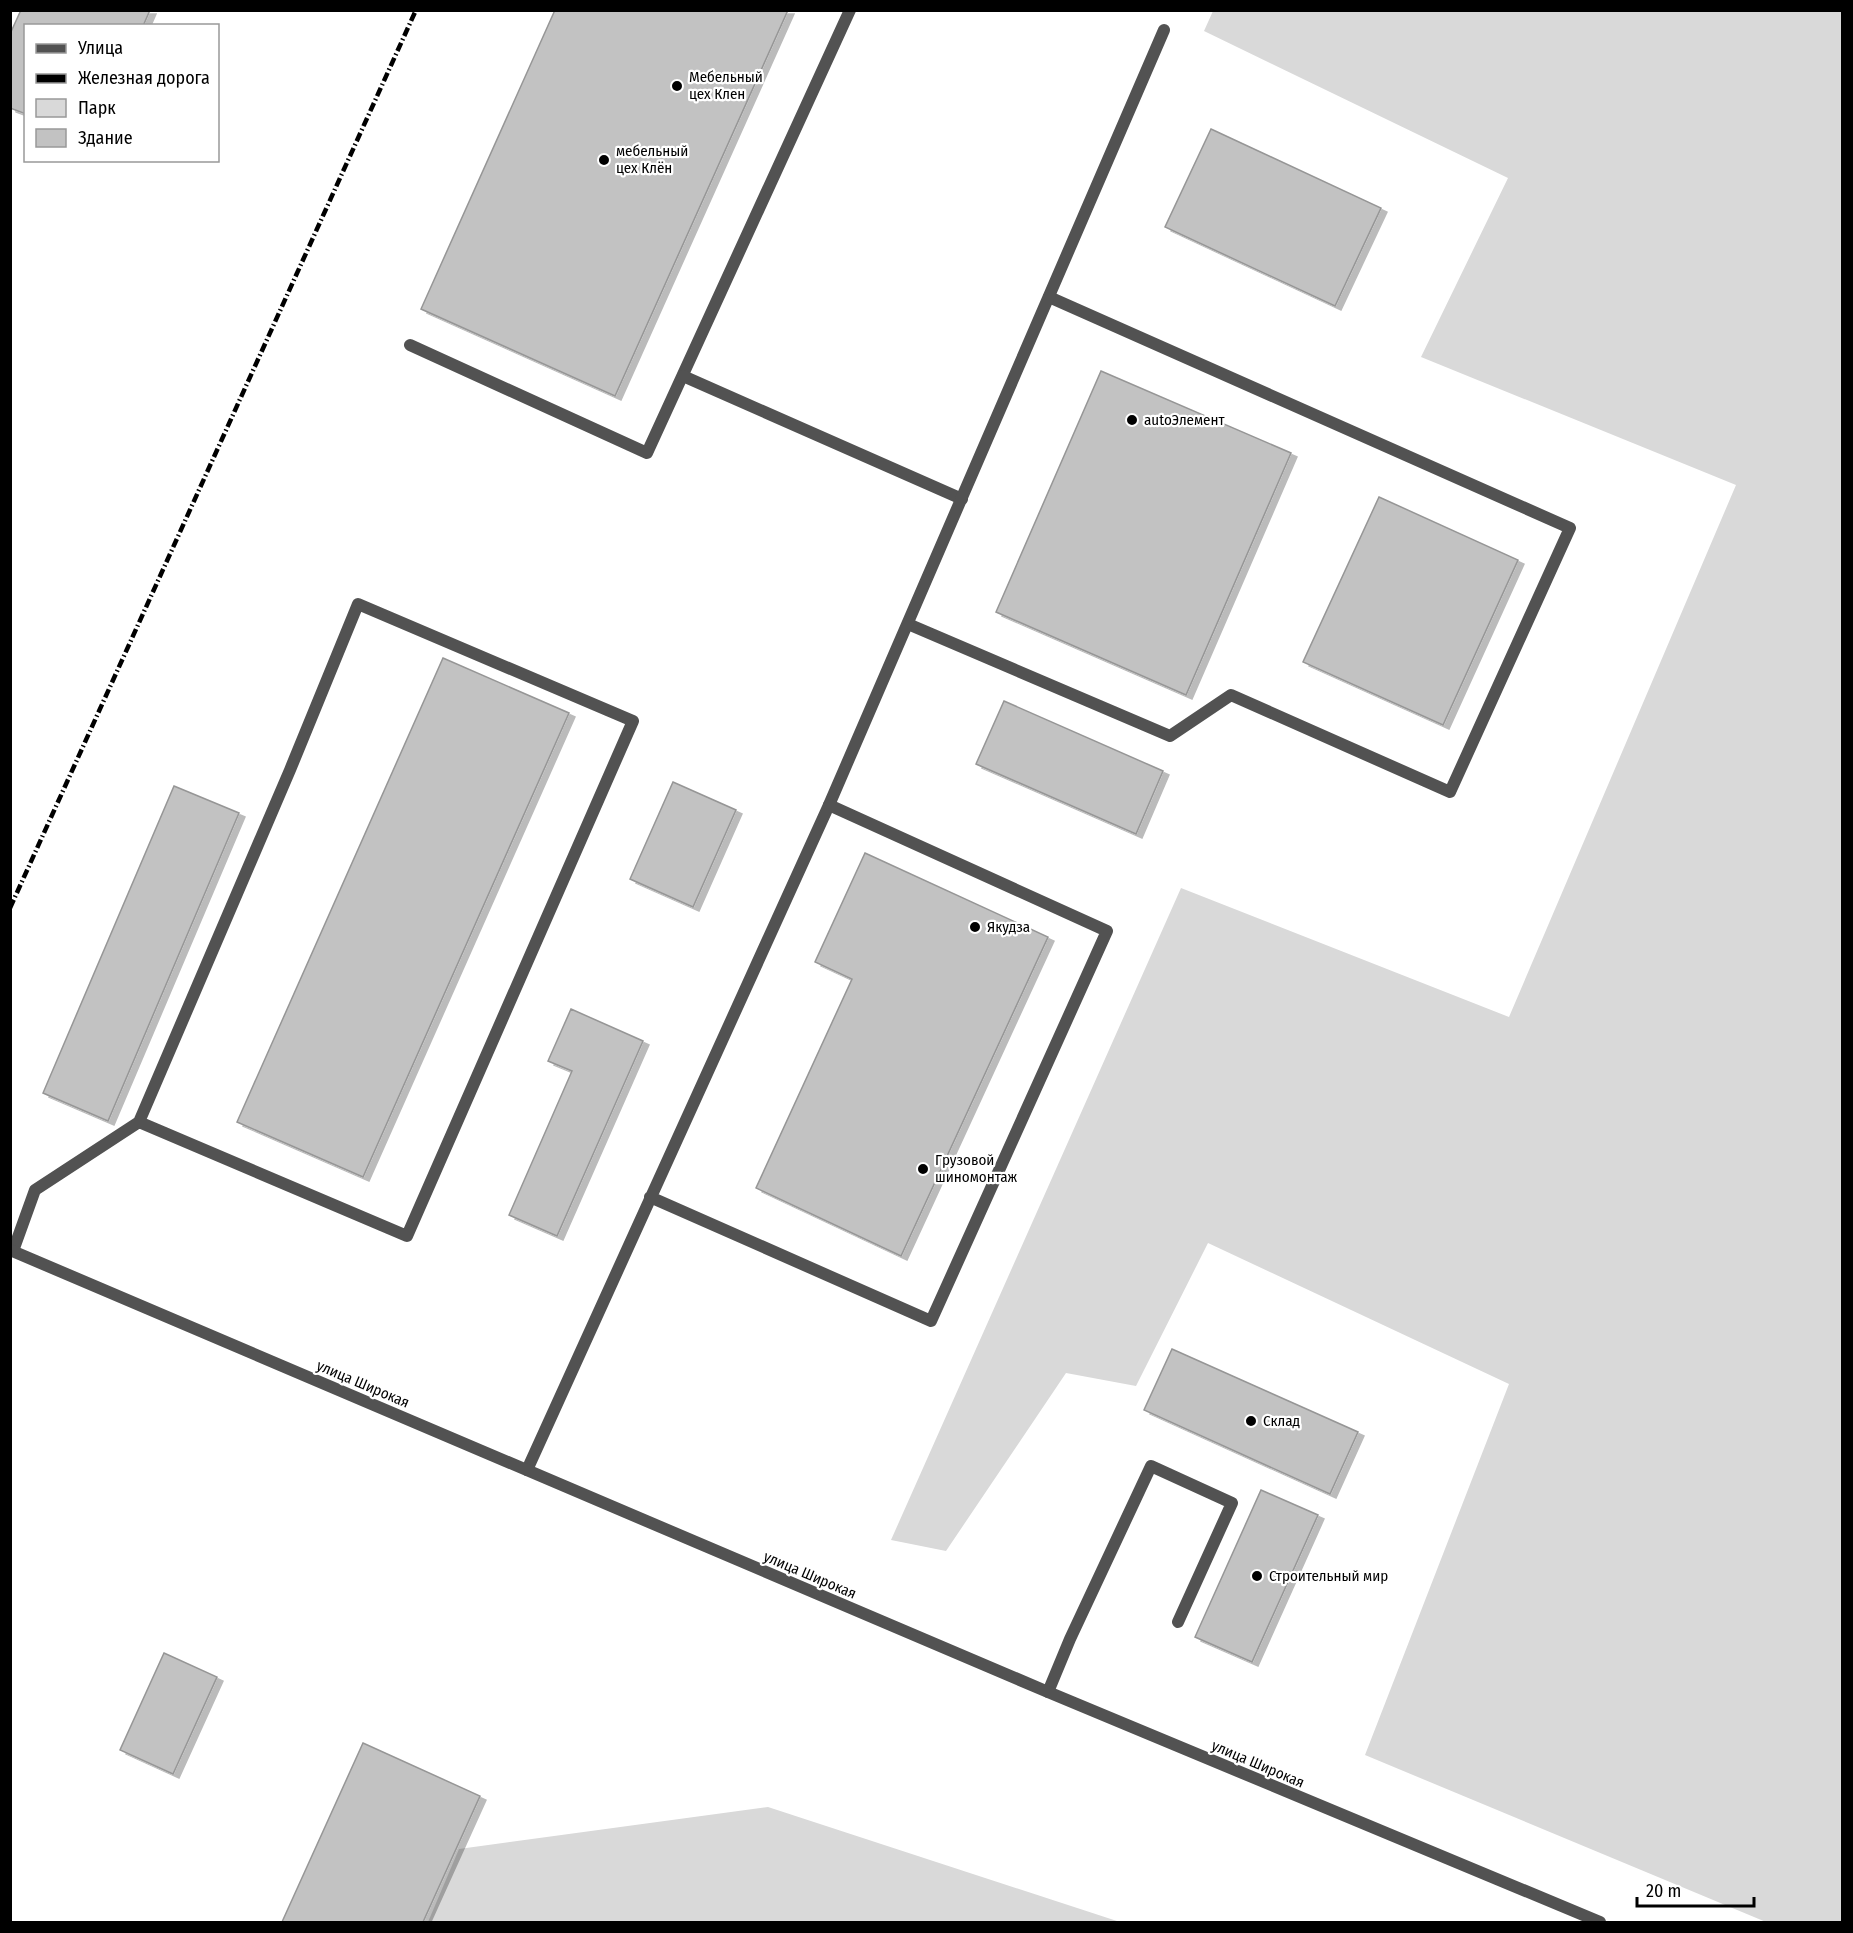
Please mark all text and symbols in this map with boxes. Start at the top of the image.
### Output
legend [24,24,219,162]
text: Улица [77,37,123,59]
text: Железная дорога [78,67,210,89]
place label: Мебельный цех Клен [689,68,763,103]
marker: Мебельный цех Клен [670,79,684,93]
text: Парк [78,97,116,119]
text: Здание [78,127,133,149]
place label: мебельный цех Клён [616,142,688,177]
marker: мебельный цех Клён [597,153,611,167]
place label: autoЭлемент [1144,411,1226,429]
marker: autoЭлемент [1125,413,1139,427]
place label: Якудза [987,918,1030,936]
marker: Якудза [968,920,982,934]
place label: Грузовой шиномонтаж [935,1151,1018,1186]
marker: Грузовой шиномонтаж [916,1162,930,1176]
street label: улица Широкая [314,1356,412,1412]
place label: Склад [1263,1412,1300,1430]
marker: Склад [1244,1414,1258,1428]
street label: улица Широкая [761,1547,859,1603]
place label: Строительный мир [1269,1567,1388,1585]
marker: Строительный мир [1250,1569,1264,1583]
street label: улица Широкая [1209,1736,1307,1792]
scale bar [1637,1870,1754,1908]
text: 20 m [1646,1880,1681,1902]

